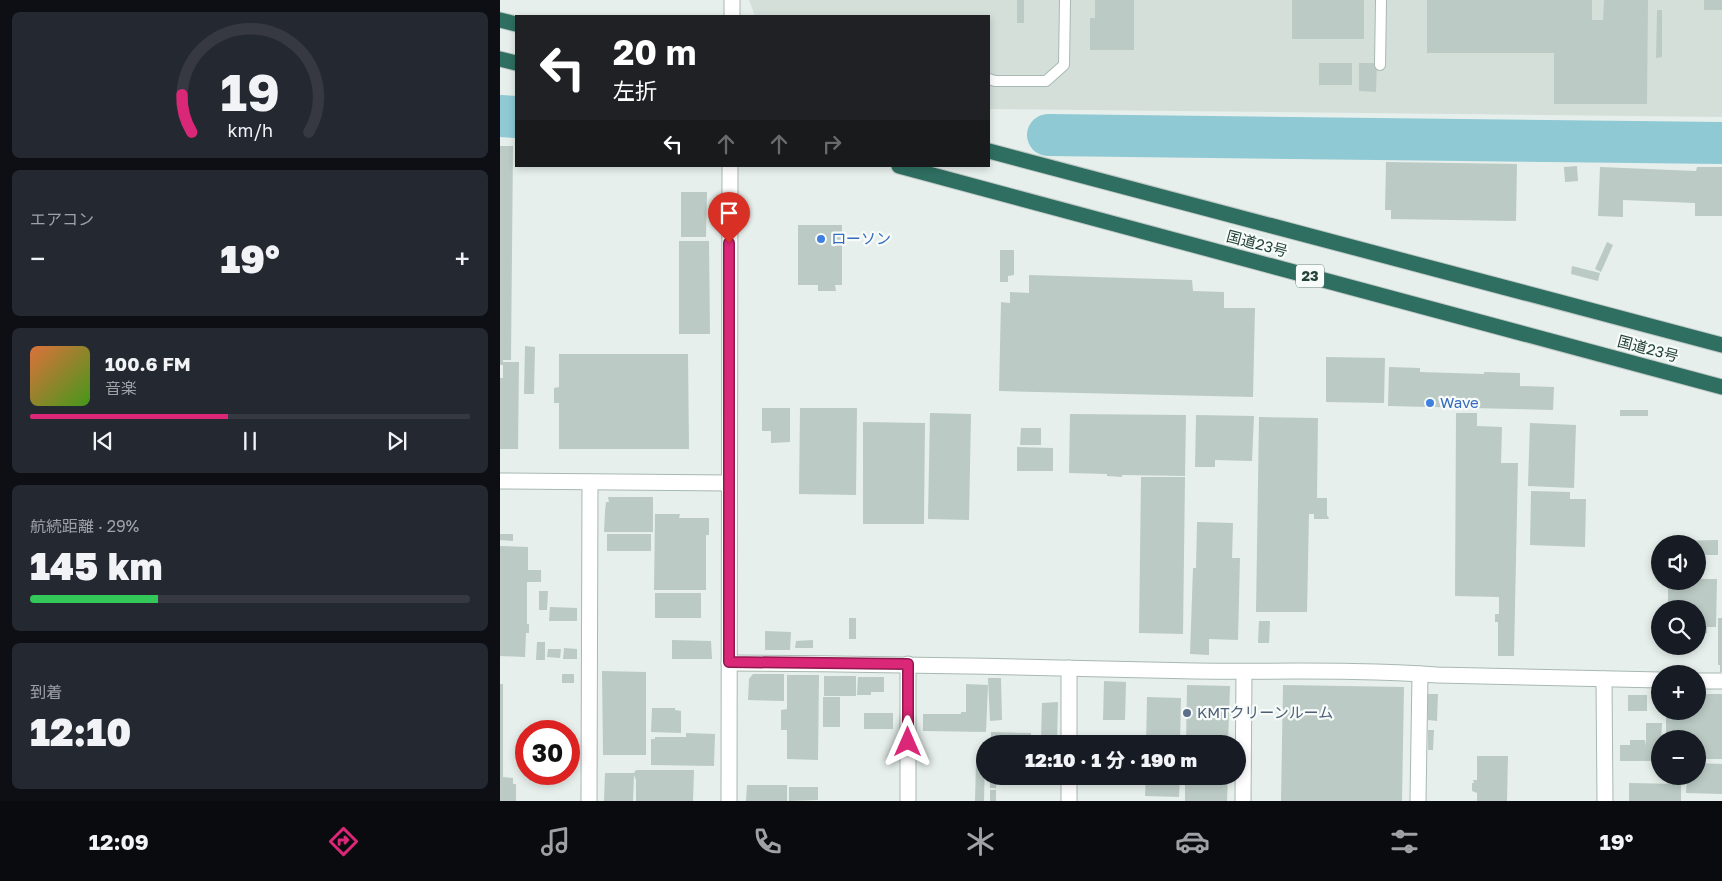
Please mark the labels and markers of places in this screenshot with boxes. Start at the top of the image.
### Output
pin [708,192,750,243]
place label: ローソン [831,229,891,247]
marker: ローソン [815,233,827,245]
place label: Wave [1440,393,1479,411]
marker: Wave [1424,397,1436,409]
place label: KMTクリーンルーム [1197,703,1333,721]
marker: KMTクリーンルーム [1181,707,1193,719]

